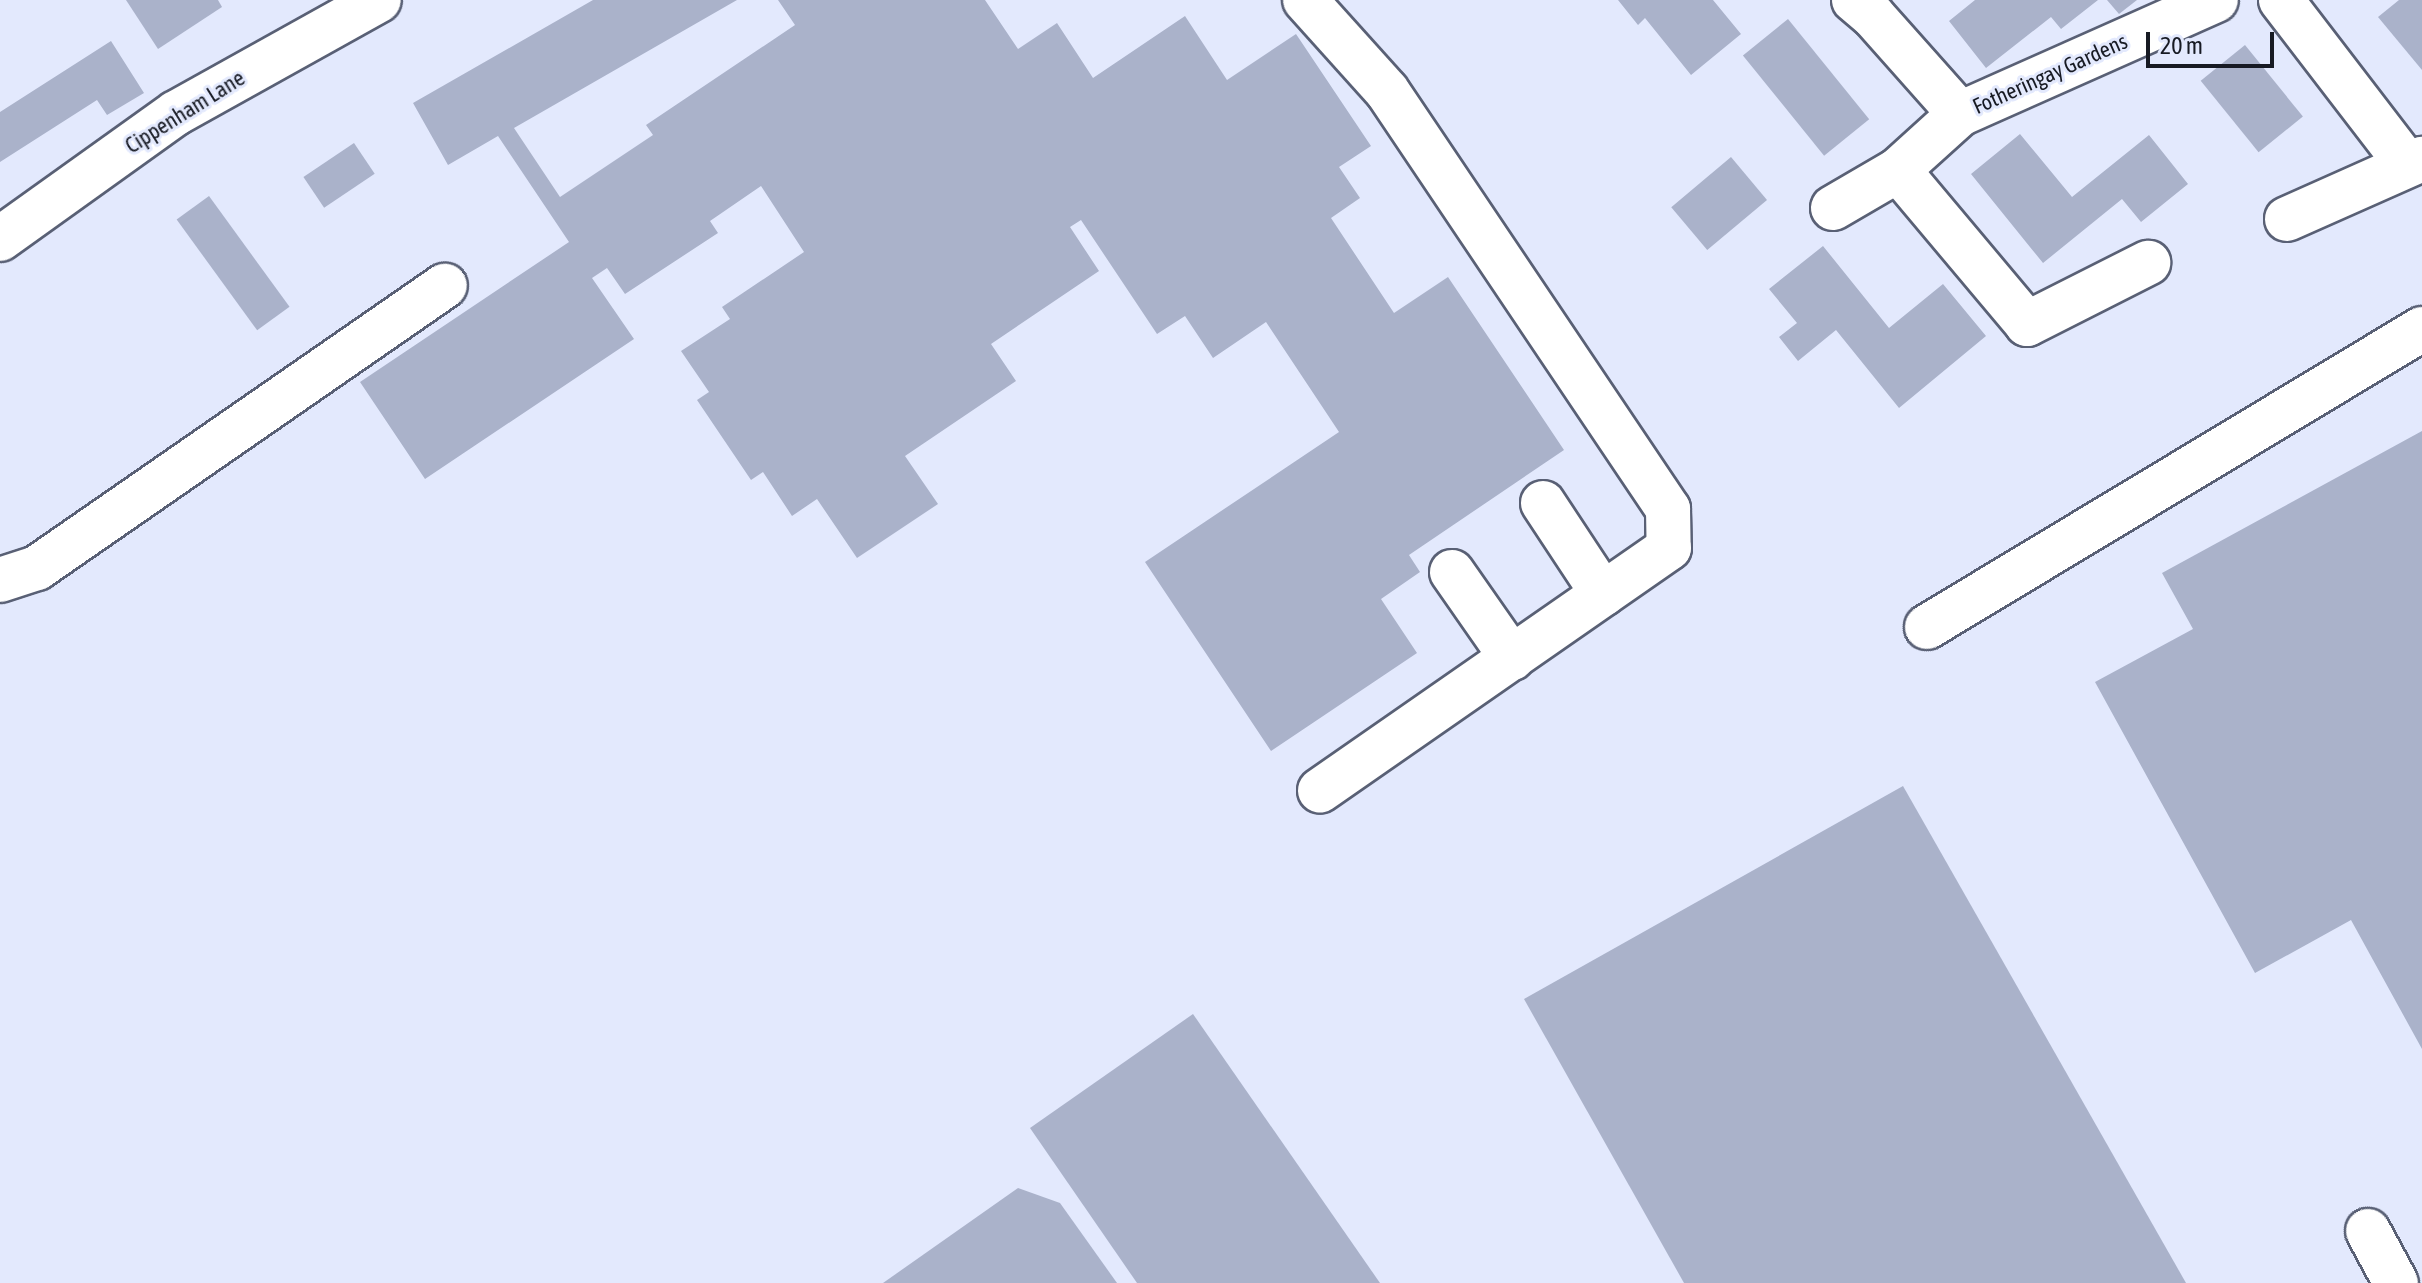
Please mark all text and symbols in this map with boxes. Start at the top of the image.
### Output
scale bar [2150,16,2278,66]
street label: Fotheringay Gardens [1969,28,2131,120]
text: 20 m [2160,32,2203,59]
street label: Cippenham Lane [120,65,250,159]

